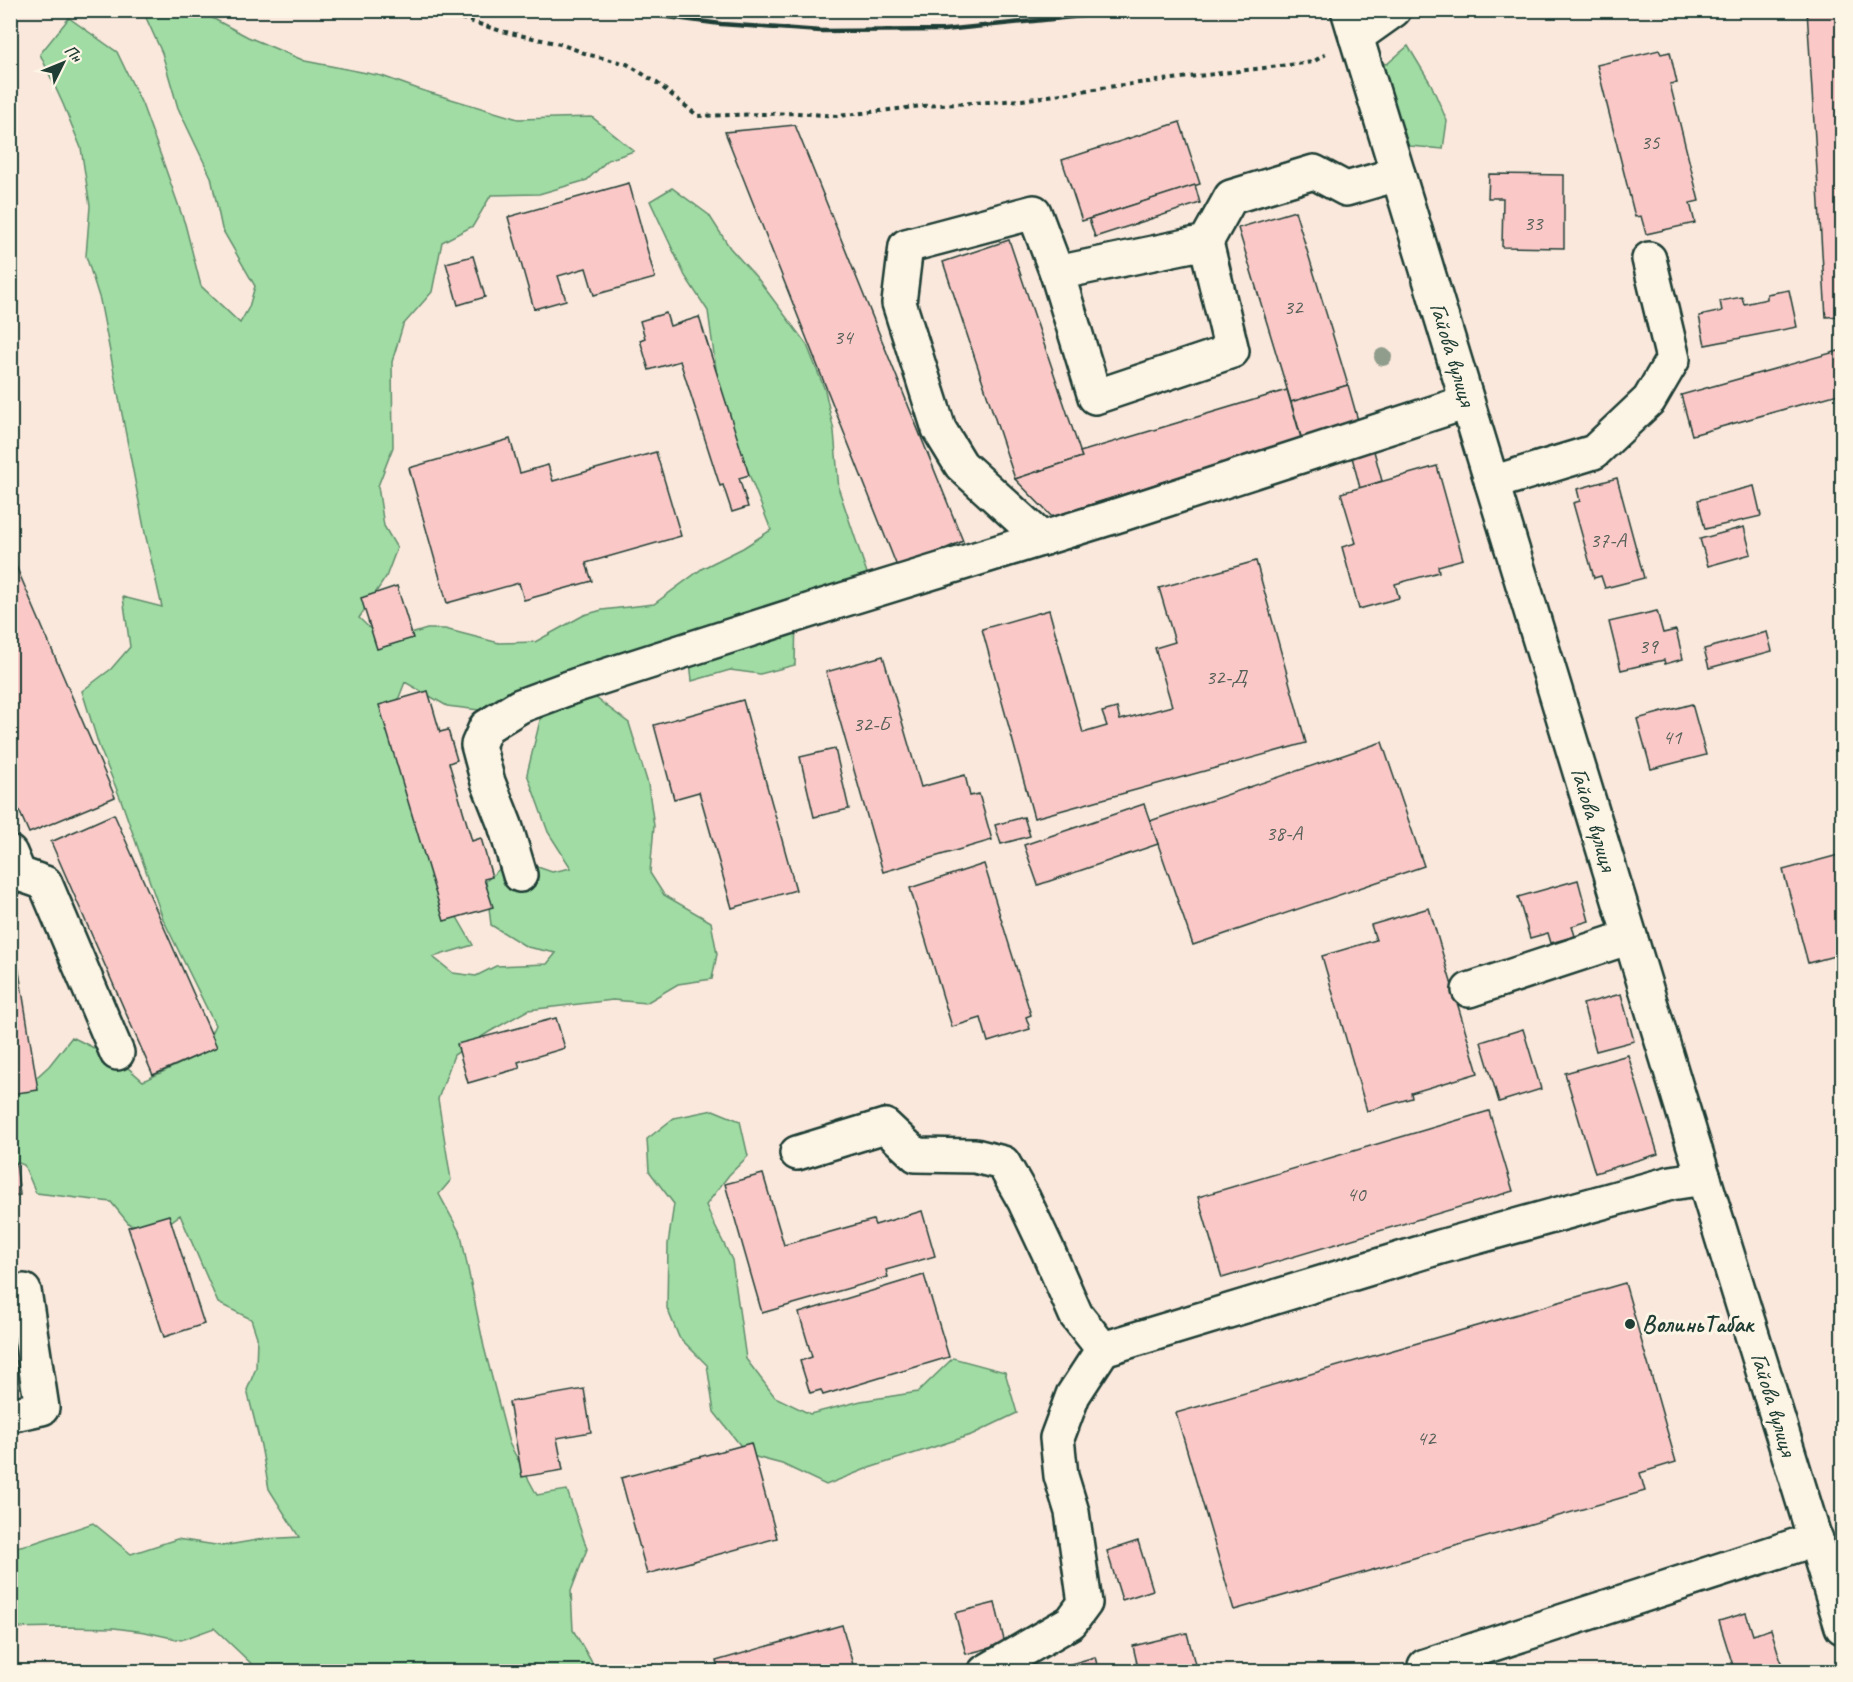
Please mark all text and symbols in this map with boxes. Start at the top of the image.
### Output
north arrow [33,33,93,93]
text: Пн [60,41,87,67]
house number: 35 [1641,129,1661,155]
house number: 33 [1524,210,1544,236]
house number: 32 [1284,294,1304,320]
street label: Гайова вулиця [1423,299,1483,411]
house number: 34 [834,324,855,350]
house number: 37-А [1590,527,1628,553]
house number: 39 [1639,633,1659,659]
house number: 32-Д [1206,664,1248,690]
house number: 32-Б [853,711,893,737]
house number: 41 [1663,724,1683,750]
street label: Гайова вулиця [1564,764,1624,876]
house number: 38-А [1266,820,1304,846]
house number: 40 [1347,1181,1367,1207]
place label: ВолиньТабак [1642,1309,1756,1339]
marker: ВолиньТабак [1623,1317,1637,1331]
street label: Гайова вулиця [1744,1349,1804,1461]
house number: 42 [1417,1425,1437,1451]

